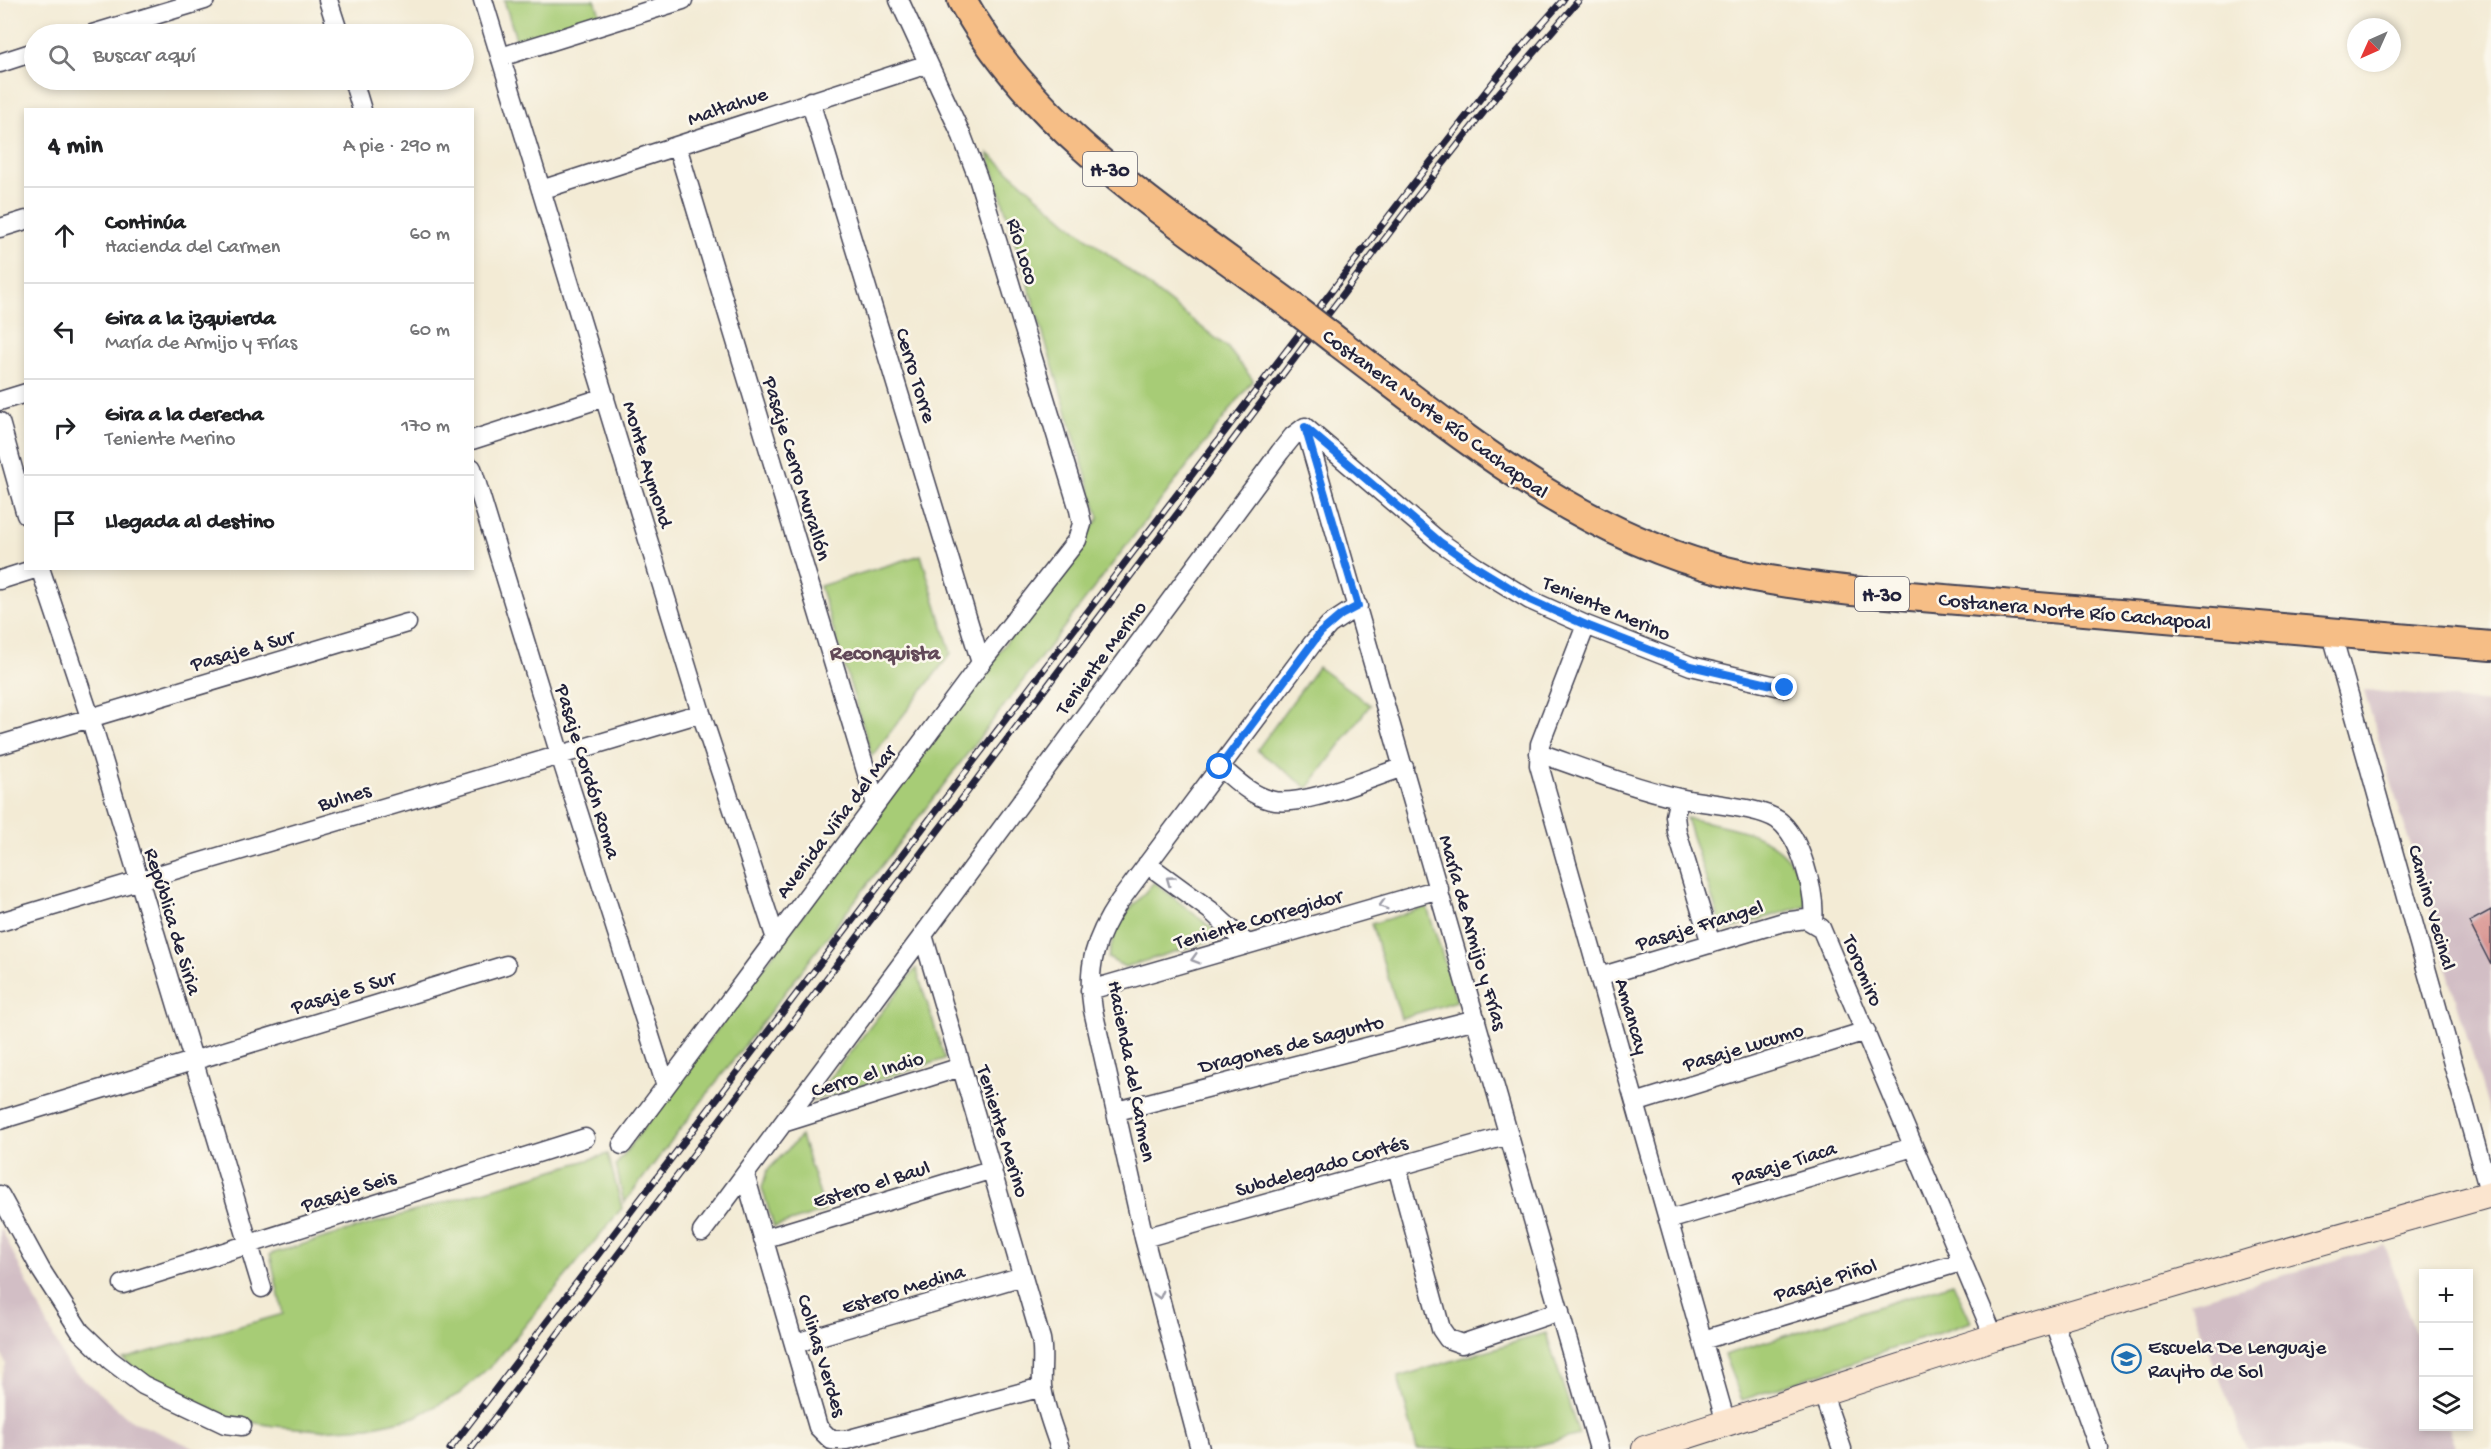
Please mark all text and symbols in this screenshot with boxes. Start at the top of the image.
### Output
north arrow [2347,18,2401,72]
search box [24,24,474,90]
icon: search [45,41,78,74]
text: Buscar aquí [93,44,196,70]
street label: Maltahue [685,83,773,134]
text: 4 min [48,132,103,163]
text: A pie · 290 m [343,136,450,159]
road number: H-30 [1083,152,1137,186]
text: Continúa [105,211,186,237]
street label: Río Loco [999,216,1043,288]
icon: ahead [48,219,81,252]
text: 60 m [410,224,450,247]
text: Hacienda del Carmen [105,237,280,260]
text: Gira a la izquierda [105,307,276,333]
icon: left [48,315,81,348]
text: 60 m [410,320,450,343]
street label: Costanera Norte Río Cachapoal [1316,325,1552,506]
street label: Cerro Torre [887,326,940,427]
text: María de Armijo y Frías [105,333,297,356]
street label: Pasaje Cerro Murallón [754,373,835,564]
street label: Monte Aymond [615,399,677,533]
text: Gira a la derecha [105,403,263,429]
icon: right [48,411,81,444]
text: 170 m [401,416,450,439]
text: Teniente Merino [105,429,235,452]
icon: arrive [48,507,81,540]
text: Llegada al destino [105,510,275,536]
street label: Teniente Merino [1537,572,1674,649]
road number: H-30 [1855,577,1909,611]
street label: Costanera Norte Río Cachapoal [1937,589,2212,638]
street label: Teniente Merino [1051,597,1154,722]
street label: Pasaje 4 Sur [187,625,299,679]
district label: Reconquista [829,642,942,668]
route end [1771,674,1797,700]
street label: Pasaje Cordón Roma [547,681,624,863]
street label: Avenida Viña del Mar [772,740,904,905]
route start [1206,753,1232,779]
street label: Bulnes [315,779,376,819]
street label: María de Armijo y Frías [1431,833,1511,1035]
street label: Camino Vecinal [2400,843,2459,973]
street label: República de Siria [136,846,205,1000]
one-way arrow [1165,877,1176,888]
street label: Teniente Corregidor [1171,885,1347,958]
street label: Pasaje Frangel [1632,896,1767,959]
one-way arrow [1378,898,1389,910]
street label: Toromiro [1834,931,1887,1011]
one-way arrow [1190,952,1201,964]
street label: Pasaje 5 Sur [288,966,401,1022]
street label: Amancay [1607,976,1652,1058]
street label: Hacienda del Carmen [1100,979,1159,1164]
street label: Dragones de Sagunto [1195,1011,1387,1082]
street label: Pasaje Lucumo [1680,1019,1807,1080]
street label: Cerro el Indio [809,1047,927,1105]
street label: Teniente Merino [968,1062,1033,1201]
street label: Subdelegado Cortés [1233,1131,1412,1205]
street label: Pasaje Tiaca [1729,1137,1841,1193]
street label: Estero el Baul [811,1157,933,1216]
street label: Pasaje Seis [298,1166,400,1221]
street label: Pasaje Piñol [1771,1255,1880,1310]
street label: Estero Medina [839,1260,970,1322]
map controls [2419,1269,2473,1431]
button: + [2419,1269,2473,1323]
one-way arrow [1152,1290,1165,1300]
street label: Colinas Verdes [789,1292,850,1421]
button: − [2419,1323,2473,1377]
place label: Escuela De Lenguaje Rayito de Sol [2148,1337,2327,1386]
school or university icon: Escuela De Lenguaje Rayito de Sol [2111,1342,2143,1374]
button: layers [2419,1377,2473,1431]

